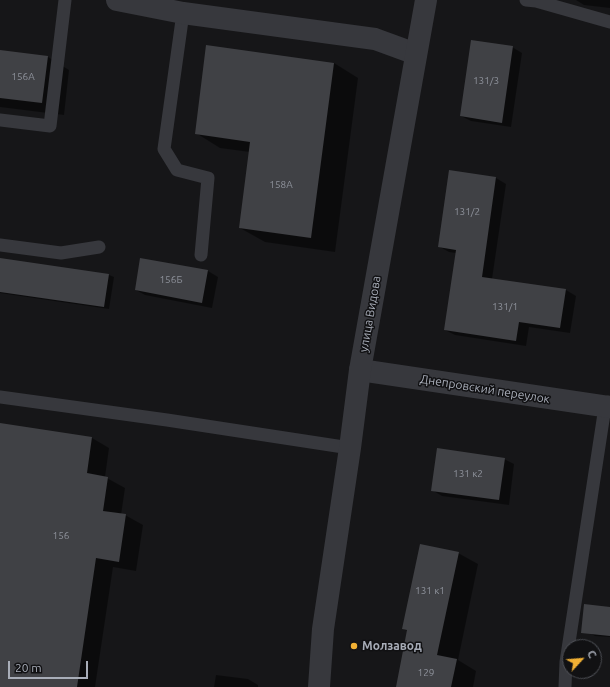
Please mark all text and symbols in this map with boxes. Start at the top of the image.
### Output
house number: 156А [11,71,35,83]
house number: 131/3 [473,75,499,87]
house number: 158А [269,179,293,191]
house number: 131/2 [454,206,480,218]
house number: 156Б [159,274,183,286]
street label: улица Видова [356,275,384,353]
house number: 131/1 [492,301,518,313]
street label: Днепровский переулок [419,372,551,406]
house number: 131 к2 [453,468,483,480]
house number: 156 [53,530,69,542]
house number: 131 к1 [415,585,445,597]
place label: Молзавод [362,639,422,653]
north arrow [562,639,602,679]
marker: Молзавод [349,641,359,651]
text: С [585,648,599,660]
scale bar [10,653,90,679]
text: 20 m [15,661,42,674]
house number: 129 [418,667,434,679]

